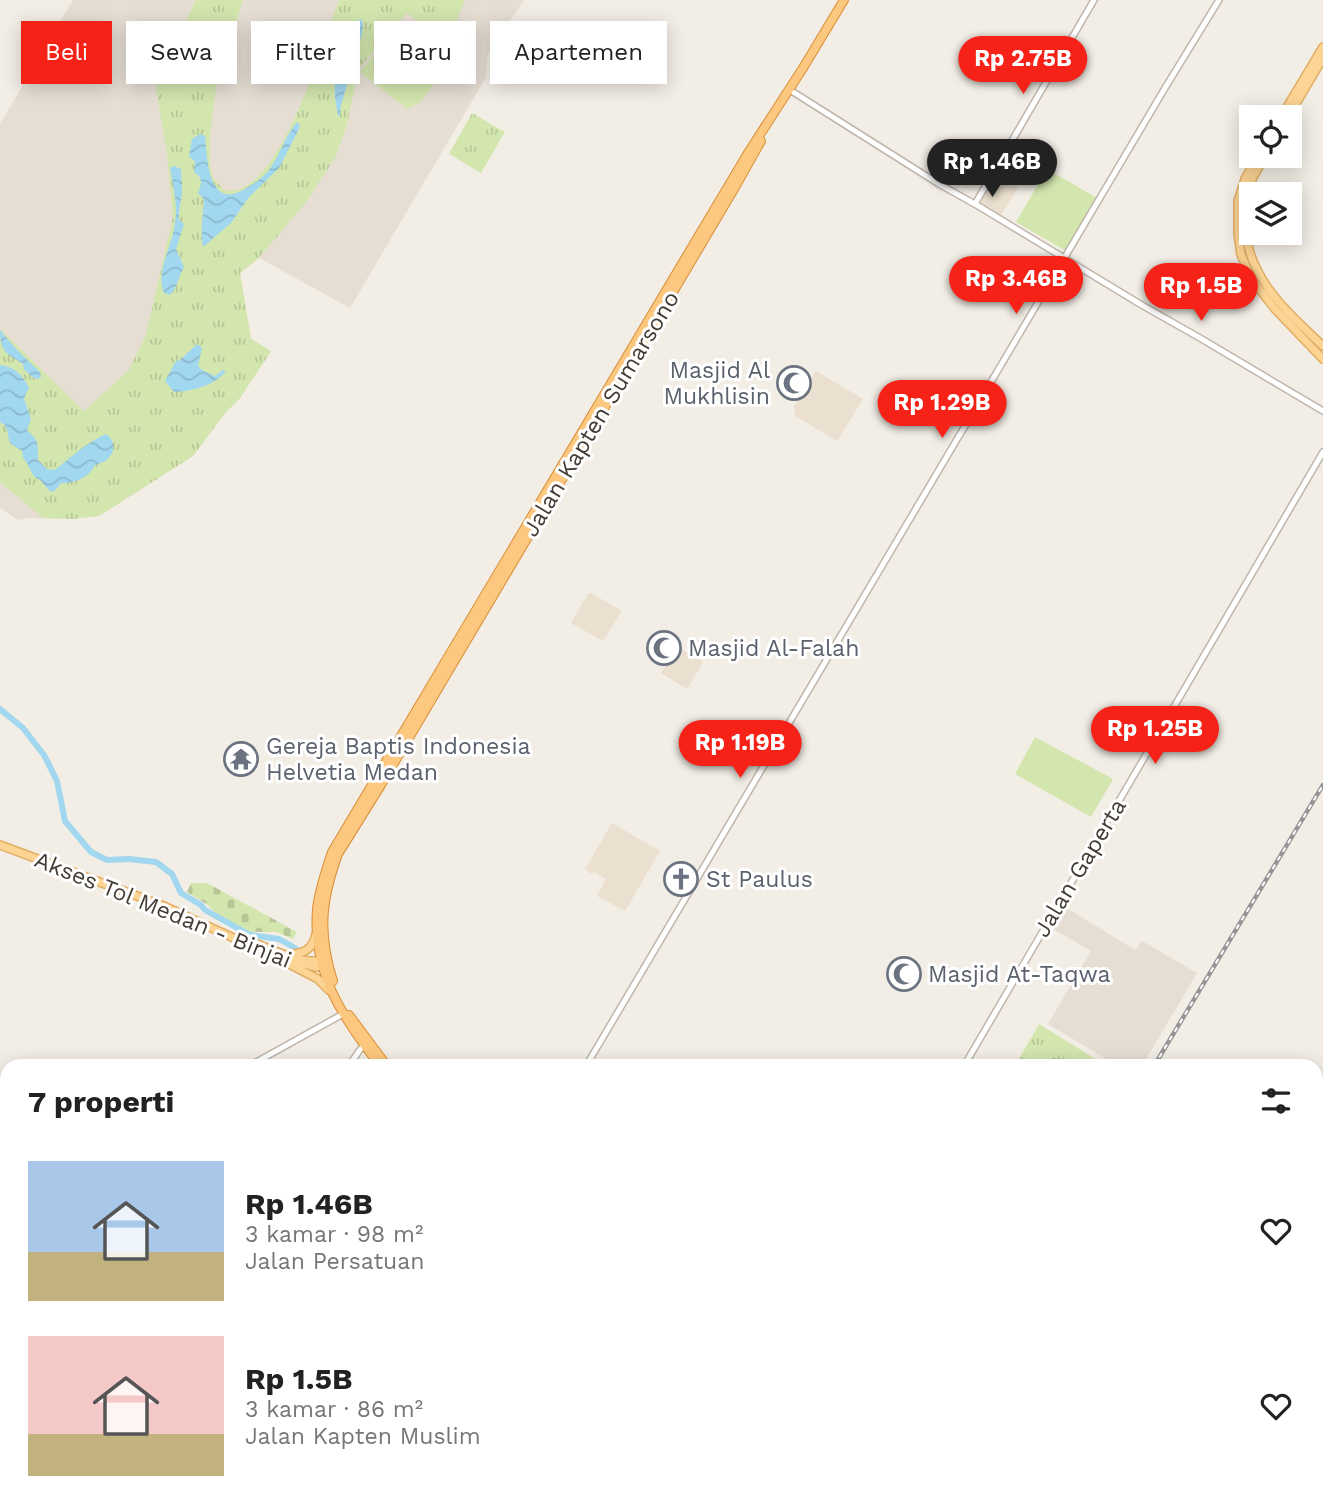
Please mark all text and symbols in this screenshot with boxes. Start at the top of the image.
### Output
chip: Beli [21,21,112,84]
chip: Sewa [126,21,237,84]
chip: Filter [251,21,360,84]
chip: Baru [374,21,476,84]
chip: Apartemen [490,21,667,84]
pin: Rp 2.75B [951,36,1095,96]
text: Rp 2.75B [974,45,1072,72]
map controls [1239,105,1302,245]
button: locate [1239,105,1302,168]
pin: Rp 1.46B [920,140,1064,199]
text: Rp 1.46B [943,148,1041,175]
button: layers [1239,182,1302,245]
pin: Rp 3.46B [944,256,1088,316]
pin: Rp 1.5B [1136,264,1266,323]
text: Rp 3.46B [965,265,1067,292]
text: Rp 1.5B [1160,272,1242,299]
street label: Jalan Kapten Sumarsono [517,286,685,542]
place label: Masjid Al Mukhlisin [663,357,770,410]
mosque icon: Masjid Al Mukhlisin [775,364,813,402]
pin: Rp 1.29B [870,380,1014,440]
text: Rp 1.29B [894,389,990,416]
mosque icon: Masjid Al-Falah [645,629,683,667]
place label: Masjid Al-Falah [688,635,859,662]
pin: Rp 1.25B [1083,706,1227,766]
text: Rp 1.25B [1107,715,1203,742]
pin: Rp 1.19B [668,720,812,780]
text: Rp 1.19B [695,729,785,756]
place label: Gereja Baptis Indonesia Helvetia Medan [266,733,531,786]
temple icon: Gereja Baptis Indonesia Helvetia Medan [222,740,260,778]
street label: Jalan Gaperta [1028,794,1132,942]
street label: Akses Tol Medan - Binjai [31,846,295,974]
church icon: St Paulus [662,860,700,898]
place label: St Paulus [706,866,813,893]
mosque icon: Masjid At-Taqwa [885,955,923,993]
place label: Masjid At-Taqwa [928,961,1111,988]
icon: filters [1257,1082,1295,1120]
text: 7 properti [28,1084,174,1119]
text: Rp 1.46B [245,1186,373,1221]
icon: home [84,1189,168,1273]
icon: heart [1257,1212,1295,1250]
text: 3 kamar · 98 m² [245,1221,423,1248]
text: Jalan Persatuan [245,1248,425,1275]
text: Rp 1.5B [245,1361,352,1396]
icon: home [84,1364,168,1448]
icon: heart [1257,1387,1295,1425]
text: 3 kamar · 86 m² [245,1396,423,1423]
text: Jalan Kapten Muslim [245,1423,481,1450]

